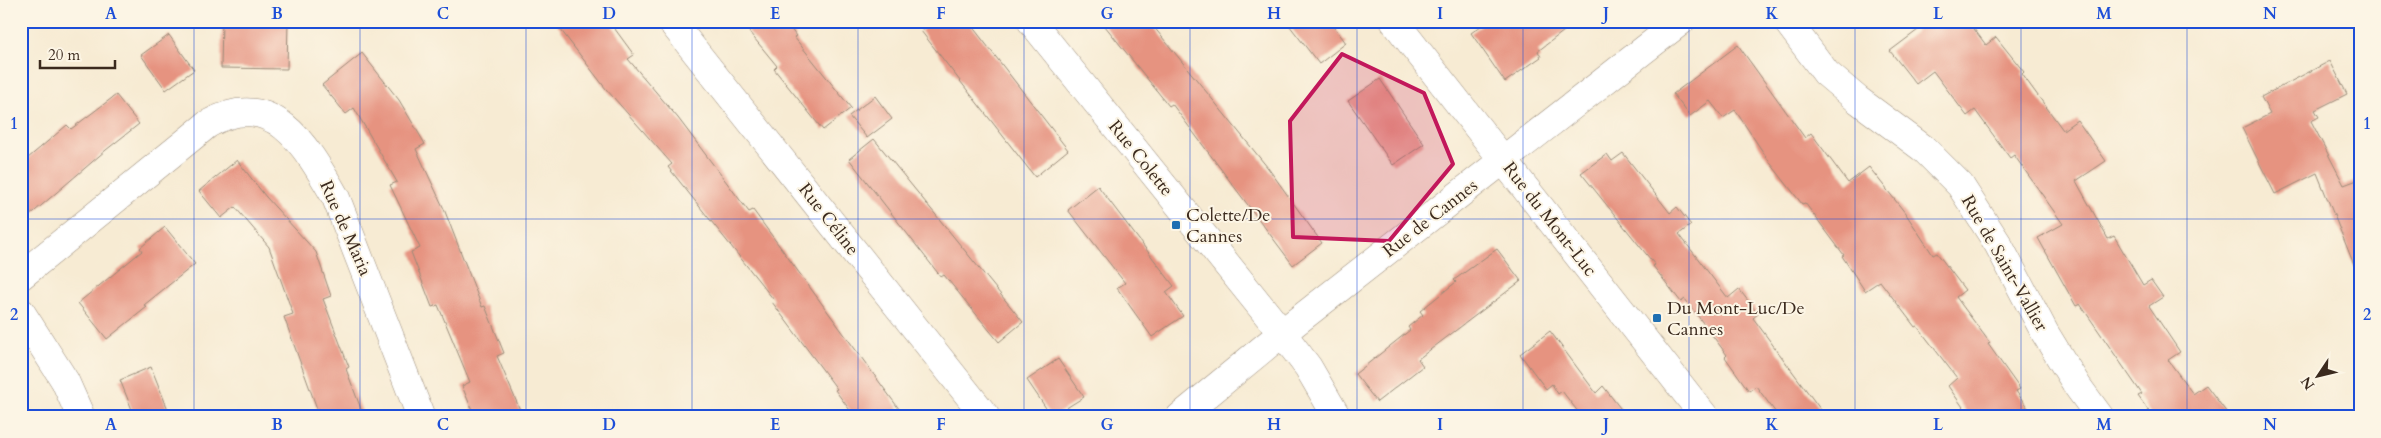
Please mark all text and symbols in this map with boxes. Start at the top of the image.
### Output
text: A [105,3,117,25]
text: B [271,3,283,25]
text: C [437,3,449,25]
text: D [602,3,616,25]
text: E [770,3,780,25]
text: F [936,3,946,25]
text: G [1100,3,1114,25]
text: H [1267,3,1281,25]
text: I [1437,3,1443,25]
text: J [1601,3,1609,25]
text: K [1766,3,1779,25]
text: L [1933,3,1944,25]
text: M [2096,3,2112,25]
text: N [2263,3,2277,25]
scale bar [40,38,115,70]
text: 20 m [48,45,80,65]
text: 1 [10,113,18,135]
text: 1 [2363,113,2371,135]
street label: Rue Colette [1102,115,1179,202]
street label: Rue du Mont-Luc [1497,157,1602,282]
street label: Rue de Cannes [1378,173,1483,263]
street label: Rue de Maria [313,176,378,280]
street label: Rue Céline [792,178,865,261]
street label: Rue de Saint-Vallier [1955,190,2054,336]
place label: Colette/De Cannes [1186,203,1270,249]
marker: Colette/De Cannes [1170,219,1182,231]
place label: Du Mont-Luc/De Cannes [1667,296,1805,342]
text: 2 [10,304,18,326]
text: 2 [2363,304,2371,326]
marker: Du Mont-Luc/De Cannes [1651,312,1663,324]
north arrow [2294,350,2344,400]
text: N [2296,373,2319,394]
text: A [105,414,117,436]
text: B [271,414,283,436]
text: C [437,414,449,436]
text: D [602,414,616,436]
text: E [770,414,780,436]
text: F [936,414,946,436]
text: G [1100,414,1114,436]
text: H [1267,414,1281,436]
text: I [1437,414,1443,436]
text: J [1601,414,1609,436]
text: K [1766,414,1779,436]
text: L [1933,414,1944,436]
text: M [2096,414,2112,436]
text: N [2263,414,2277,436]

